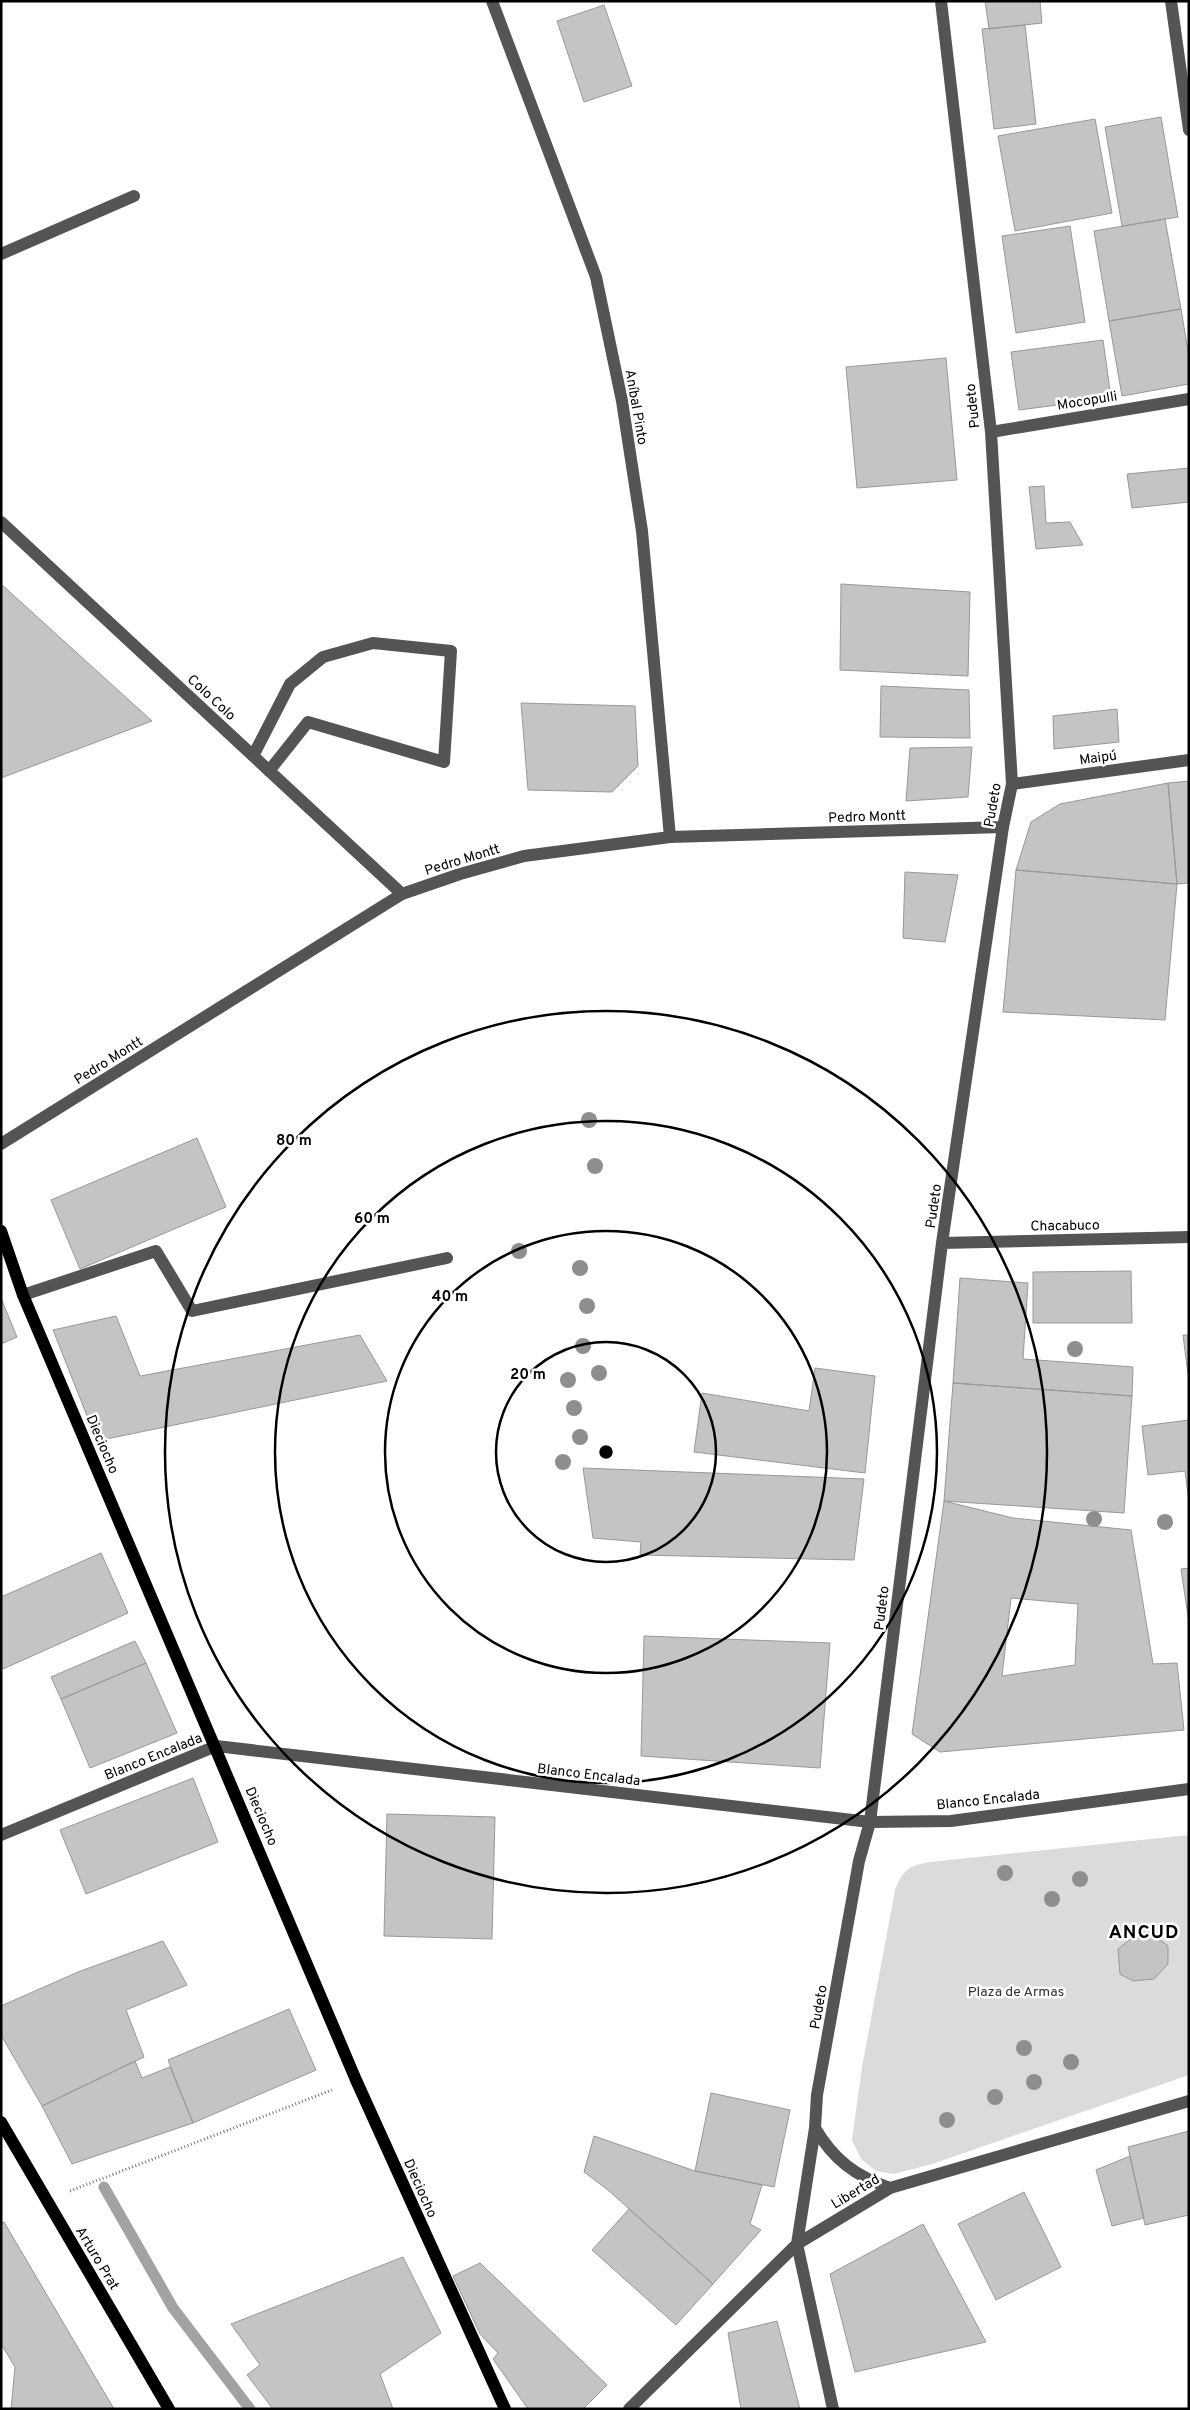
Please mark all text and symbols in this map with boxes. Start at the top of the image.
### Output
street label: Aníbal Pinto [621,368,651,447]
street label: Pudeto [963,383,984,429]
street label: Mocopulli [1056,388,1119,415]
street label: Colo Colo [183,671,239,725]
street label: Maipú [1078,747,1118,770]
street label: Pudeto [981,782,1006,829]
street label: Pedro Montt [828,808,906,827]
street label: Pedro Montt [423,841,502,880]
street label: Pedro Montt [71,1033,146,1089]
text: 80 m [276,1132,312,1151]
street label: Pudeto [923,1183,946,1230]
text: 60 m [354,1210,390,1229]
street label: Chacabuco [1030,1217,1100,1236]
text: 40 m [432,1288,468,1307]
text: 20 m [510,1366,546,1385]
street label: Dieciocho [82,1413,122,1477]
centre of rings [597,1443,615,1461]
street label: Pudeto [871,1585,894,1631]
street label: Blanco Encalada [102,1730,205,1785]
street label: Blanco Encalada [536,1761,641,1790]
street label: Dieciocho [241,1785,281,1849]
street label: Blanco Encalada [936,1787,1041,1814]
district label: ANCUD [1108,1921,1180,1945]
street label: Pudeto [807,1984,832,2031]
park label: Plaza de Armas [968,1984,1064,2001]
street label: Dieciocho [399,2157,440,2221]
street label: Libertad [829,2171,883,2213]
street label: Arturo Prat [71,2224,122,2293]

